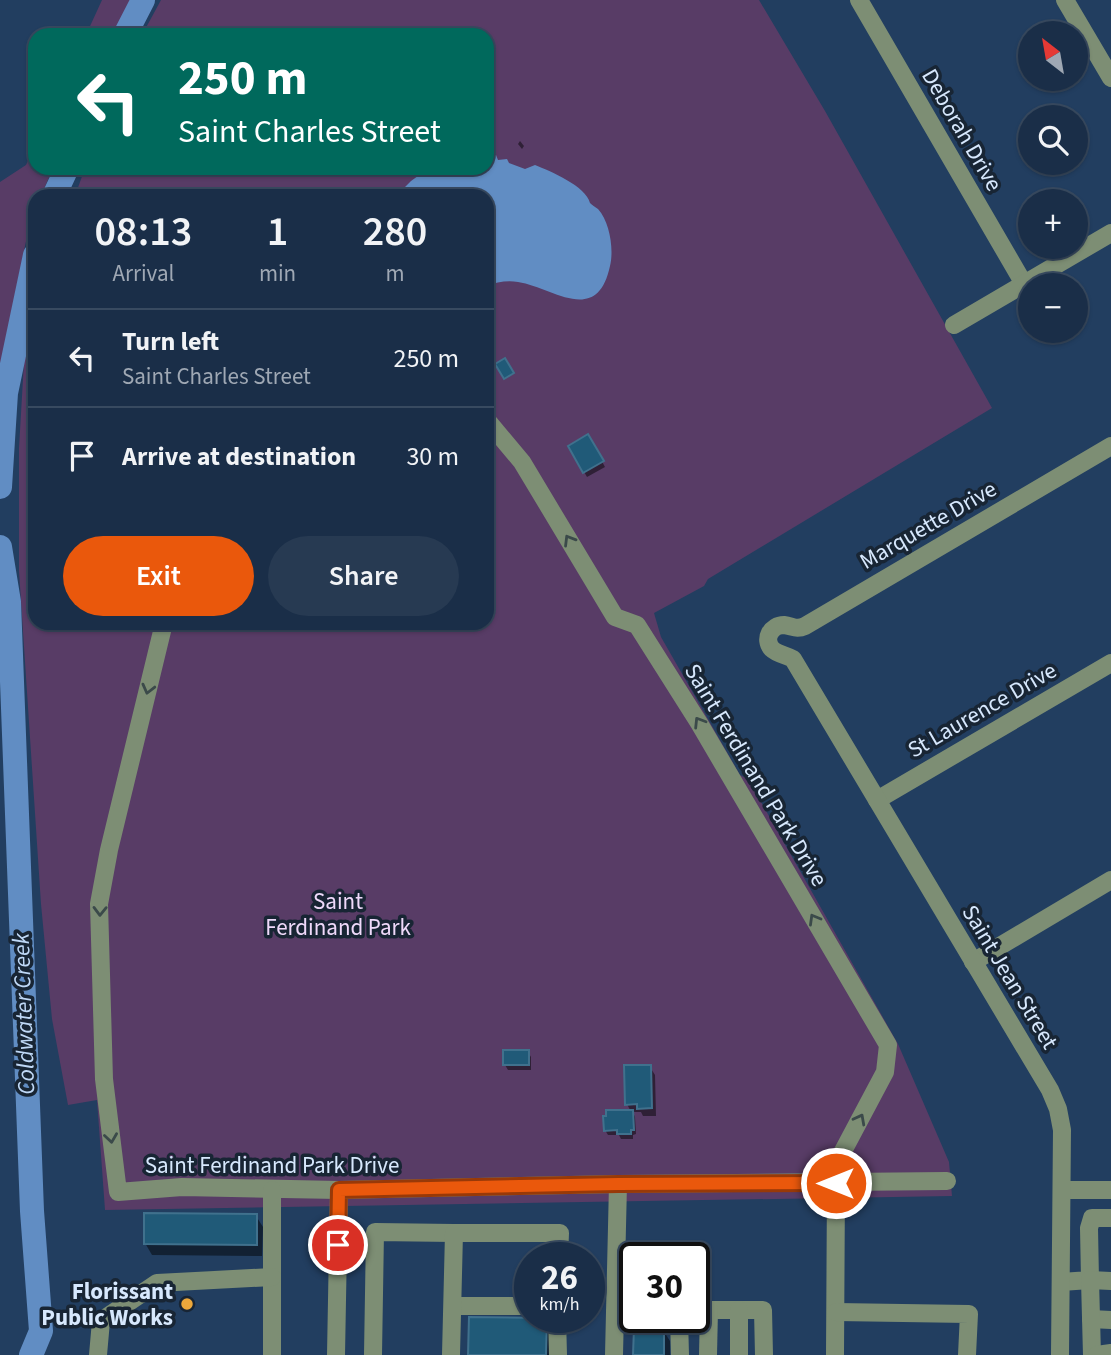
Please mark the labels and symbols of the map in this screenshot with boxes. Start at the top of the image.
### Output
north arrow [1018,21,1088,91]
street label: Deborah Drive [914,63,1010,197]
street label: Marquette Drive [853,472,1003,578]
one-way arrow [565,535,578,548]
street label: St Laurence Drive [901,654,1063,766]
street label: Saint Ferdinand Park Drive [676,657,836,893]
one-way arrow [142,683,156,695]
one-way arrow [694,717,707,730]
park label: Saint Ferdinand Park [265,885,411,944]
street label: Saint Jean Street [954,899,1066,1056]
one-way arrow [92,906,107,917]
one-way arrow [809,913,822,926]
water label: Coldwater Creek [4,932,44,1095]
one-way arrow [852,1114,865,1127]
one-way arrow [103,1132,118,1144]
position arrow [799,1146,873,1220]
street label: Saint Ferdinand Park Drive [145,1149,399,1182]
pin [308,1215,368,1275]
speed limit sign: 30 [619,1242,710,1333]
place label: Florissant Public Works [41,1275,173,1334]
marker: Florissant Public Works [179,1296,195,1312]

